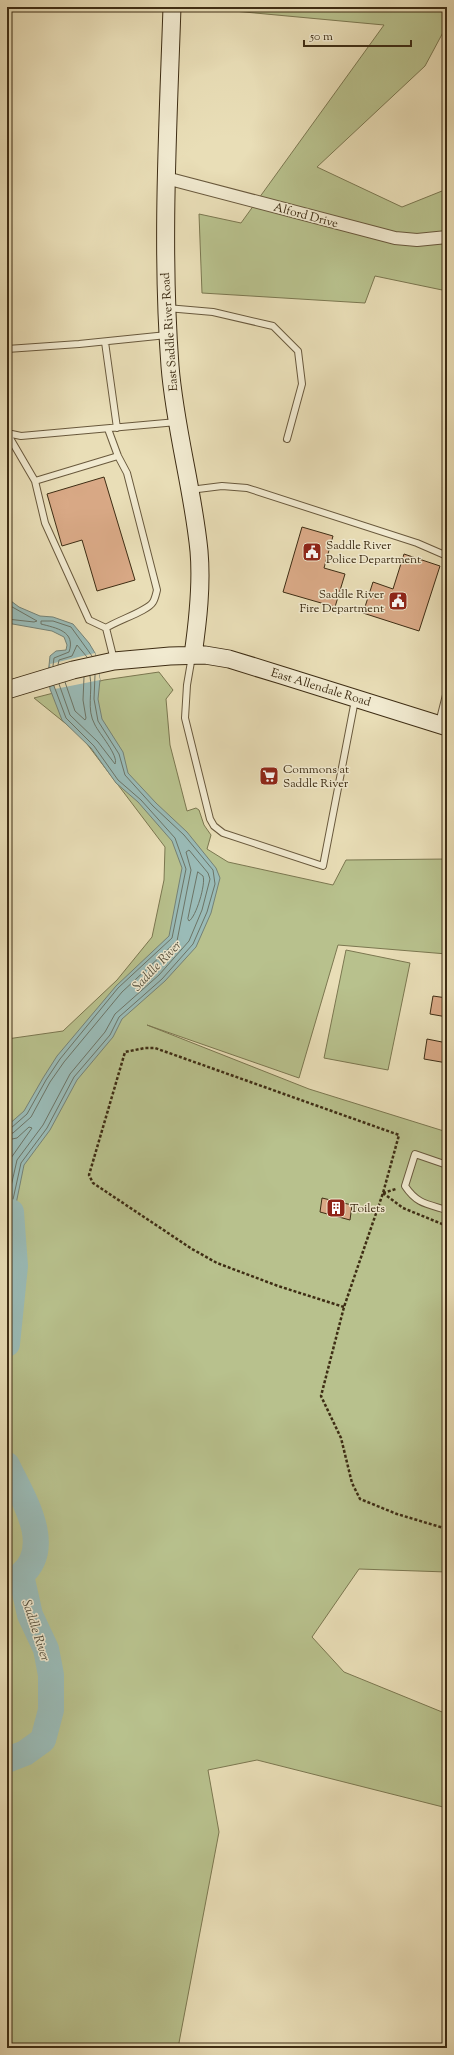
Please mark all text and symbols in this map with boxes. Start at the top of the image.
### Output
scale bar [304,22,411,48]
text: 50 m [309,28,333,46]
street label: Alford Drive [271,199,340,233]
street label: East Saddle River Road [157,272,183,392]
place label: Saddle River Police Department [326,537,421,569]
public building icon: Saddle River Police Department [301,541,323,563]
place label: Saddle River Fire Department [299,586,384,618]
public building icon: Saddle River Fire Department [387,590,409,612]
street label: East Allendale Road [268,664,373,712]
place label: Commons at Saddle River [283,761,349,793]
supermarket icon: Commons at Saddle River [258,765,280,787]
water label: Saddle River [129,937,186,996]
building icon: Toilets [325,1197,347,1219]
place label: Toilets [350,1200,385,1218]
water label: Saddle River [17,1597,54,1664]

